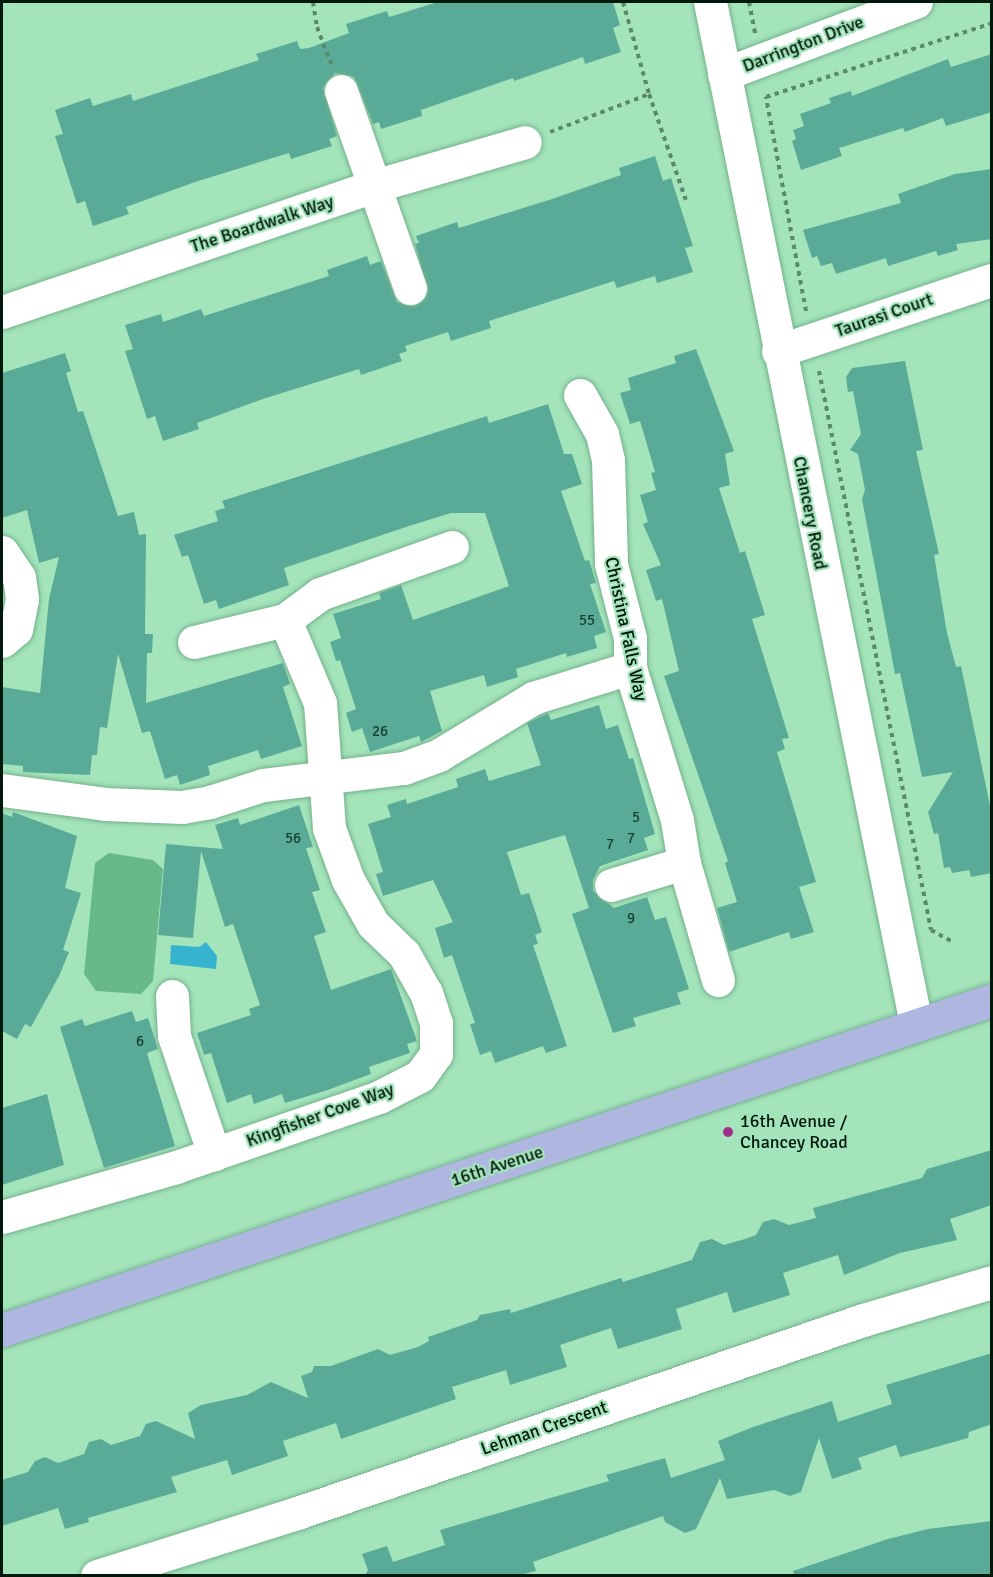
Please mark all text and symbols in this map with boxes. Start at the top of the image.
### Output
street label: Darrington Drive [739,11,867,77]
street label: The Boardwalk Way [188,191,336,257]
street label: Taurasi Court [832,288,936,342]
street label: Chancery Road [788,455,832,571]
street label: Christina Falls Way [600,555,652,703]
house number: 55 [579,612,595,630]
house number: 26 [372,723,388,741]
house number: 5 [632,809,640,827]
house number: 56 [285,830,301,848]
house number: 7 [627,830,635,848]
house number: 7 [606,836,614,854]
house number: 9 [627,910,635,928]
house number: 6 [136,1033,144,1051]
street label: Kingfisher Cove Way [243,1078,397,1152]
place label: 16th Avenue / Chancey Road [740,1111,848,1154]
marker: 16th Avenue / Chancey Road [721,1125,735,1139]
street label: 16th Avenue [448,1141,546,1191]
street label: Lehman Crescent [478,1396,610,1460]

